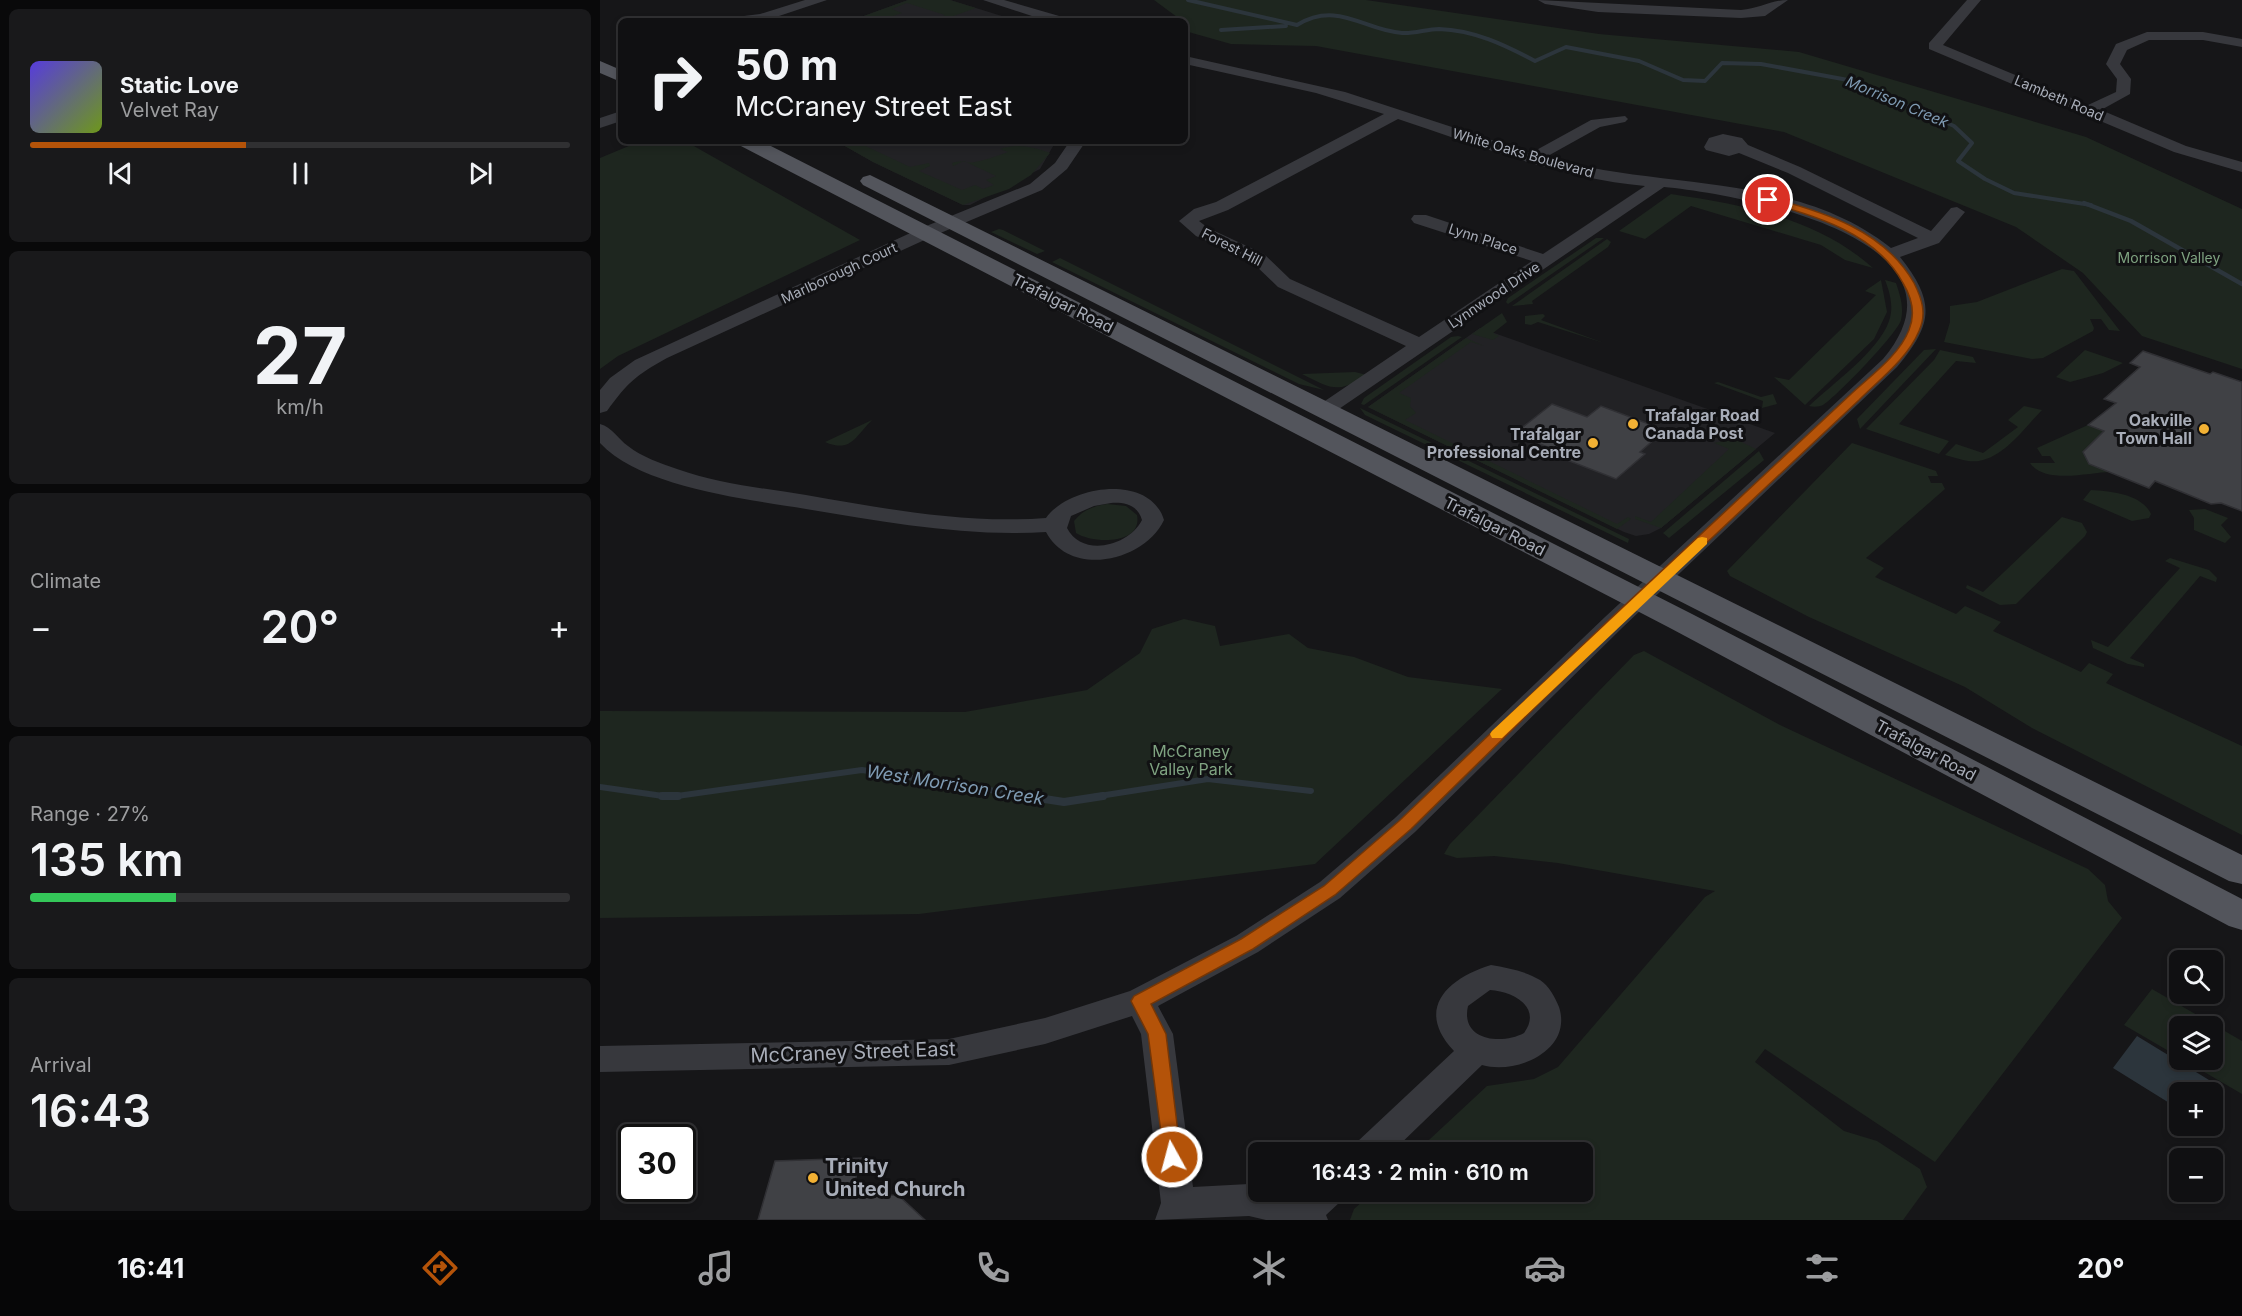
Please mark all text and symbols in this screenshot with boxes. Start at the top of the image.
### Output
text: 50 m [735,39,838,90]
icon: right [636,42,714,120]
water label: Morrison Creek [1843,71,1952,132]
street label: Lambeth Road [2012,71,2106,124]
text: Static Love [120,72,239,98]
text: McCraney Street East [735,90,1012,123]
text: Velvet Ray [120,98,219,122]
street label: White Oaks Boulevard [1451,124,1596,181]
icon: previous [104,157,137,190]
icon: pause [284,157,317,190]
icon: next [464,157,497,190]
pin [1742,174,1793,225]
icon: arrive [1751,183,1784,216]
street label: Lynn Place [1446,219,1520,258]
street label: Forest Hill [1199,224,1265,269]
street label: Marlborough Court [778,238,900,307]
park label: Morrison Valley [2118,249,2221,266]
street label: Lynnwood Drive [1445,258,1543,331]
street label: Trafalgar Road [1009,269,1117,337]
text: 27 [253,308,347,403]
text: km/h [276,395,324,419]
place label: Trafalgar Road Canada Post [1645,405,1759,443]
place label: Oakville Town Hall [2116,410,2192,448]
marker: Trafalgar Road Canada Post [1626,417,1640,431]
marker: Oakville Town Hall [2197,422,2211,436]
place label: Trafalgar Professional Centre [1427,424,1581,462]
marker: Trafalgar Professional Centre [1586,436,1600,450]
street label: Trafalgar Road [1441,492,1549,560]
text: Climate [30,569,101,593]
text: 20° [261,599,339,654]
text: − [30,607,52,647]
text: + [548,607,570,647]
street label: Trafalgar Road [1872,715,1980,785]
park label: McCraney Valley Park [1149,741,1233,779]
water label: West Morrison Creek [865,760,1046,809]
text: Range · 27% [30,802,150,826]
text: 135 km [30,832,183,887]
map controls [2169,950,2223,1202]
button: search [2169,950,2223,1004]
button: layers [2169,1016,2223,1070]
street label: McCraney Street East [750,1036,956,1068]
text: Arrival [30,1053,92,1077]
button: + [2169,1082,2223,1136]
text: 16:43 [30,1083,151,1138]
speed limit sign: 30 [618,1124,696,1202]
position arrow [1140,1125,1204,1189]
button: − [2169,1148,2223,1202]
place label: Trinity United Church [825,1154,965,1201]
text: 16:43 · 2 min · 610 m [1312,1159,1529,1185]
marker: Trinity United Church [806,1171,820,1185]
icon: directions [419,1247,461,1289]
icon: music [695,1247,737,1289]
icon: phone [972,1247,1014,1289]
icon: climate [1248,1247,1290,1289]
icon: car [1524,1247,1566,1289]
icon: filters [1801,1247,1843,1289]
text: 16:41 [117,1252,184,1285]
text: 20° [2077,1252,2125,1285]

